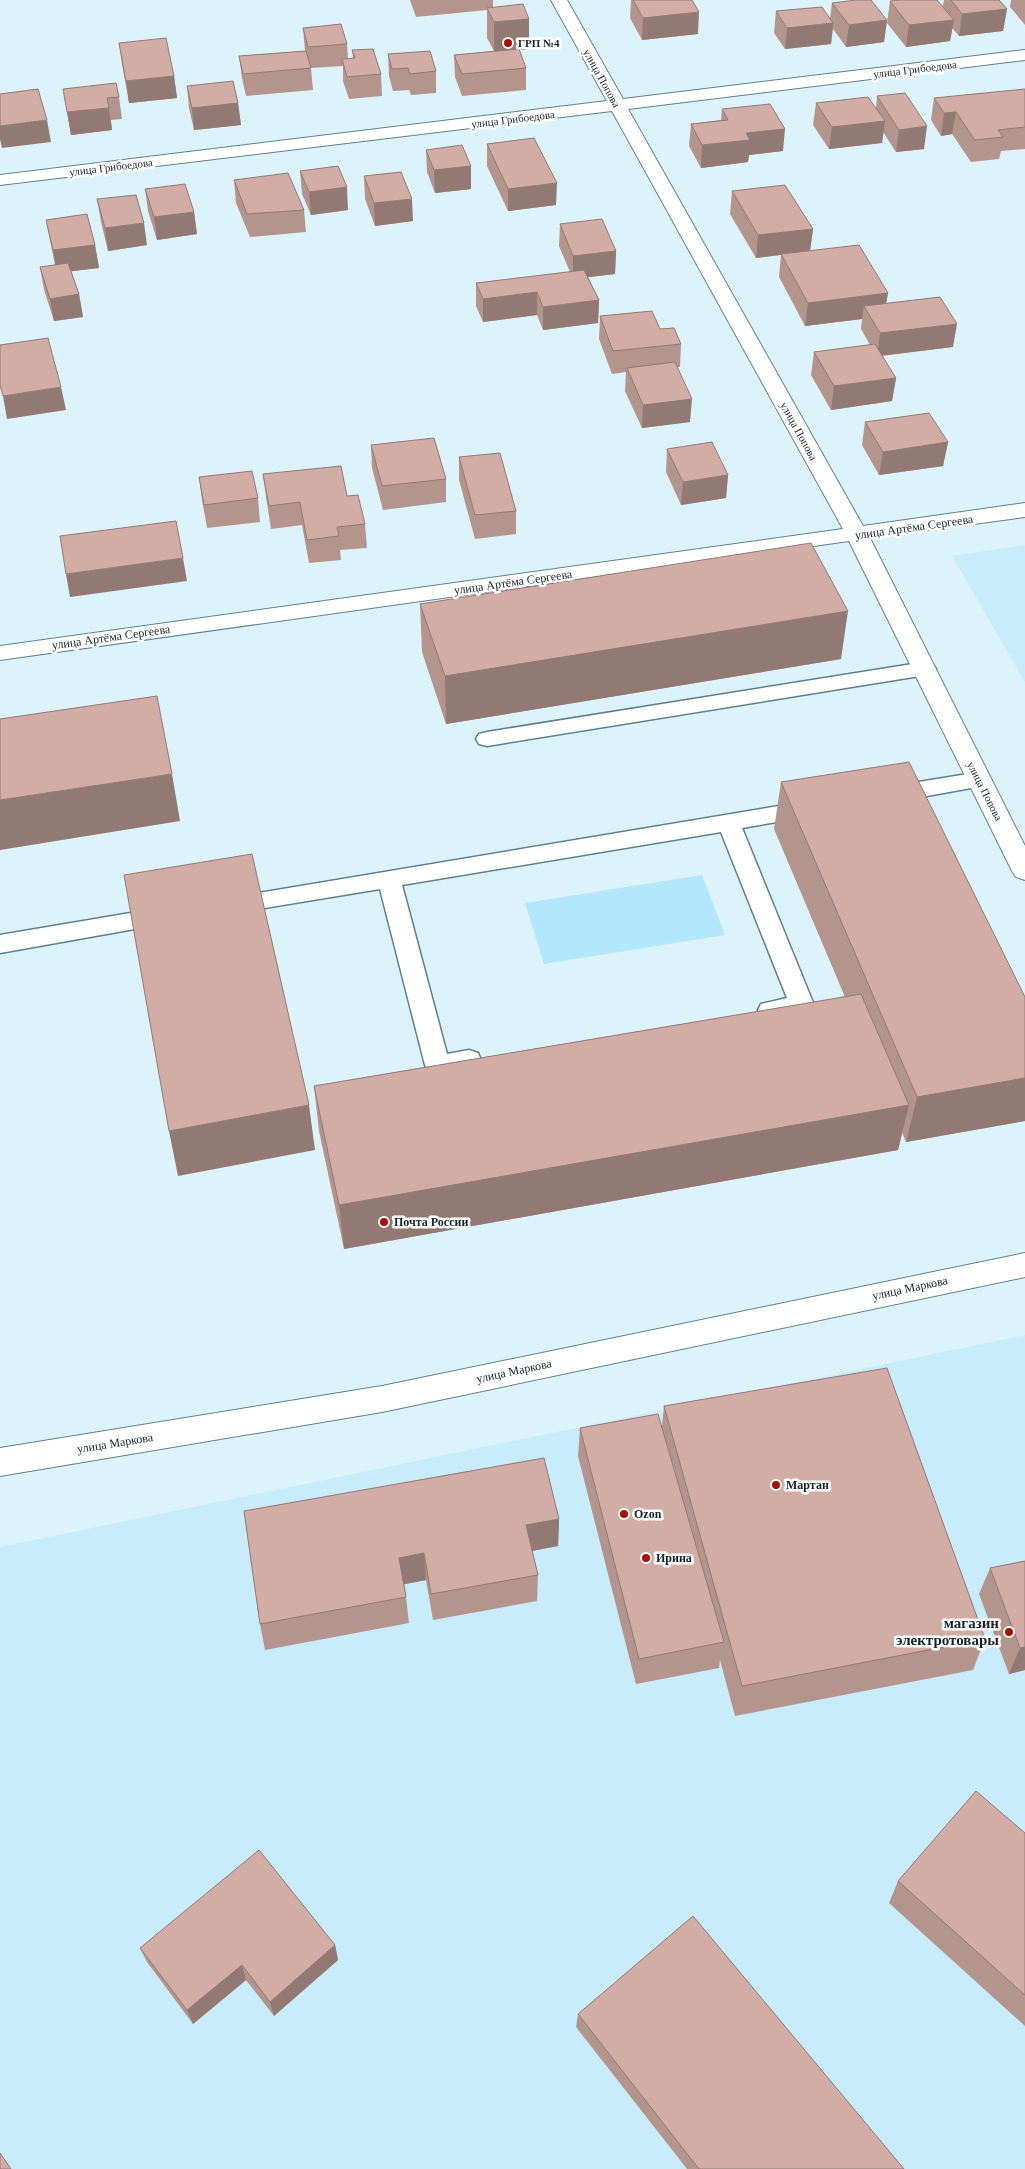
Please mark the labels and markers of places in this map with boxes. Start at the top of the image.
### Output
marker: ГРП №4 [502,37,514,49]
place label: ГРП №4 [518,37,560,49]
place label: Почта России [394,1215,468,1229]
marker: Почта России [378,1216,390,1228]
place label: Мартан [786,1478,829,1492]
marker: Мартан [770,1479,782,1491]
place label: Ozon [634,1507,662,1521]
marker: Ozon [618,1508,630,1520]
place label: Ирина [656,1551,692,1565]
marker: Ирина [640,1552,652,1564]
place label: магазин электротовары [896,1615,999,1648]
marker: магазин электротовары [1003,1626,1015,1638]

